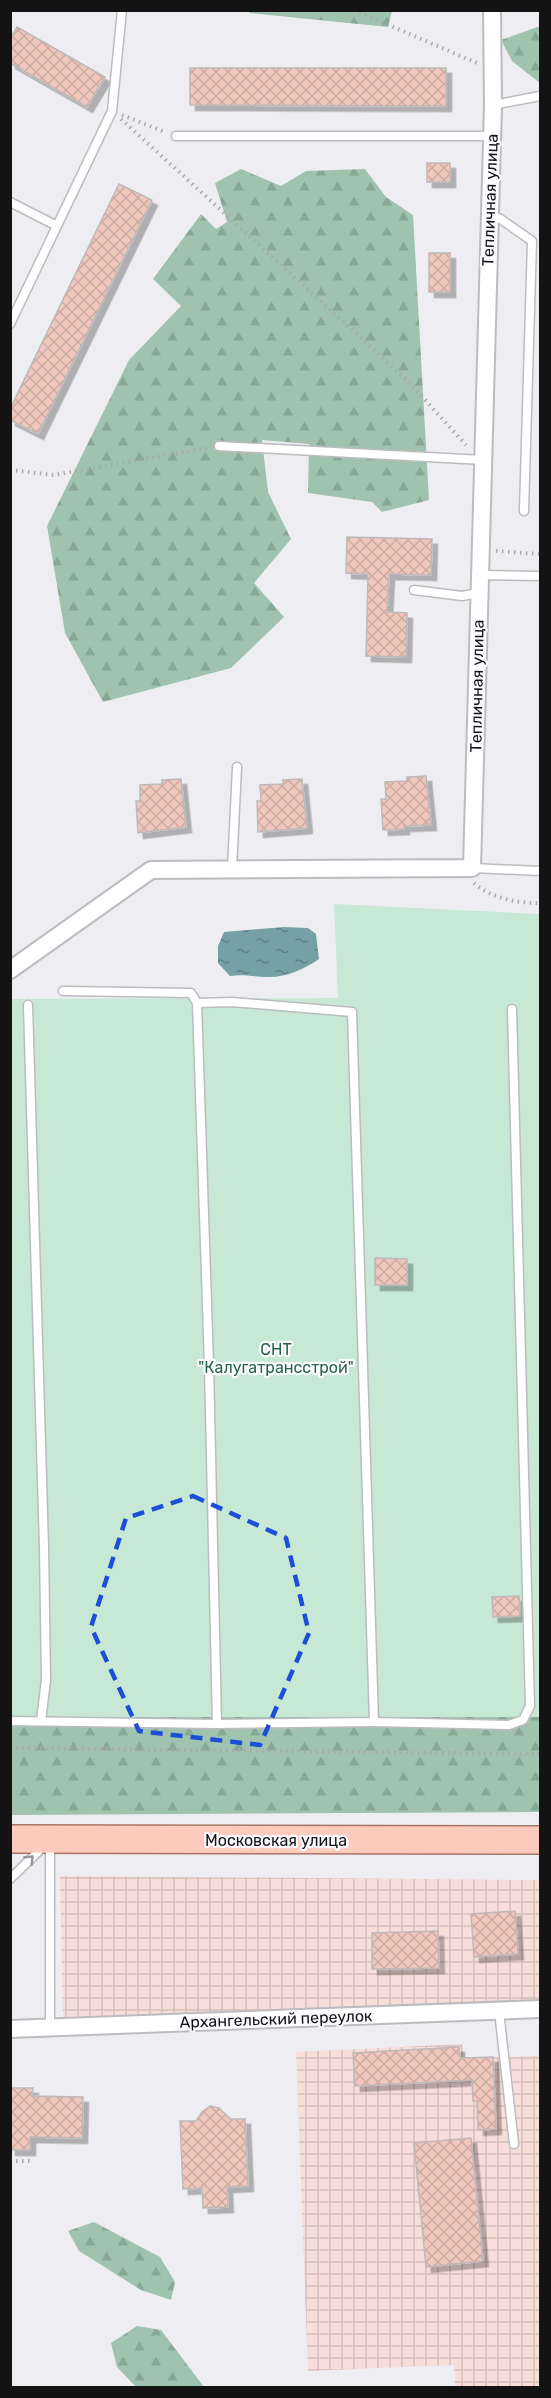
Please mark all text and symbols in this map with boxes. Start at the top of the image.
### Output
street label: Тепличная улица [478,133,502,267]
street label: Тепличная улица [466,619,488,753]
park label: СНТ "Калугатрансстрой" [198,1340,354,1377]
street label: Московская улица [205,1831,347,1850]
one-way arrow [23,1856,34,1867]
street label: Архангельский переулок [179,2006,373,2032]

